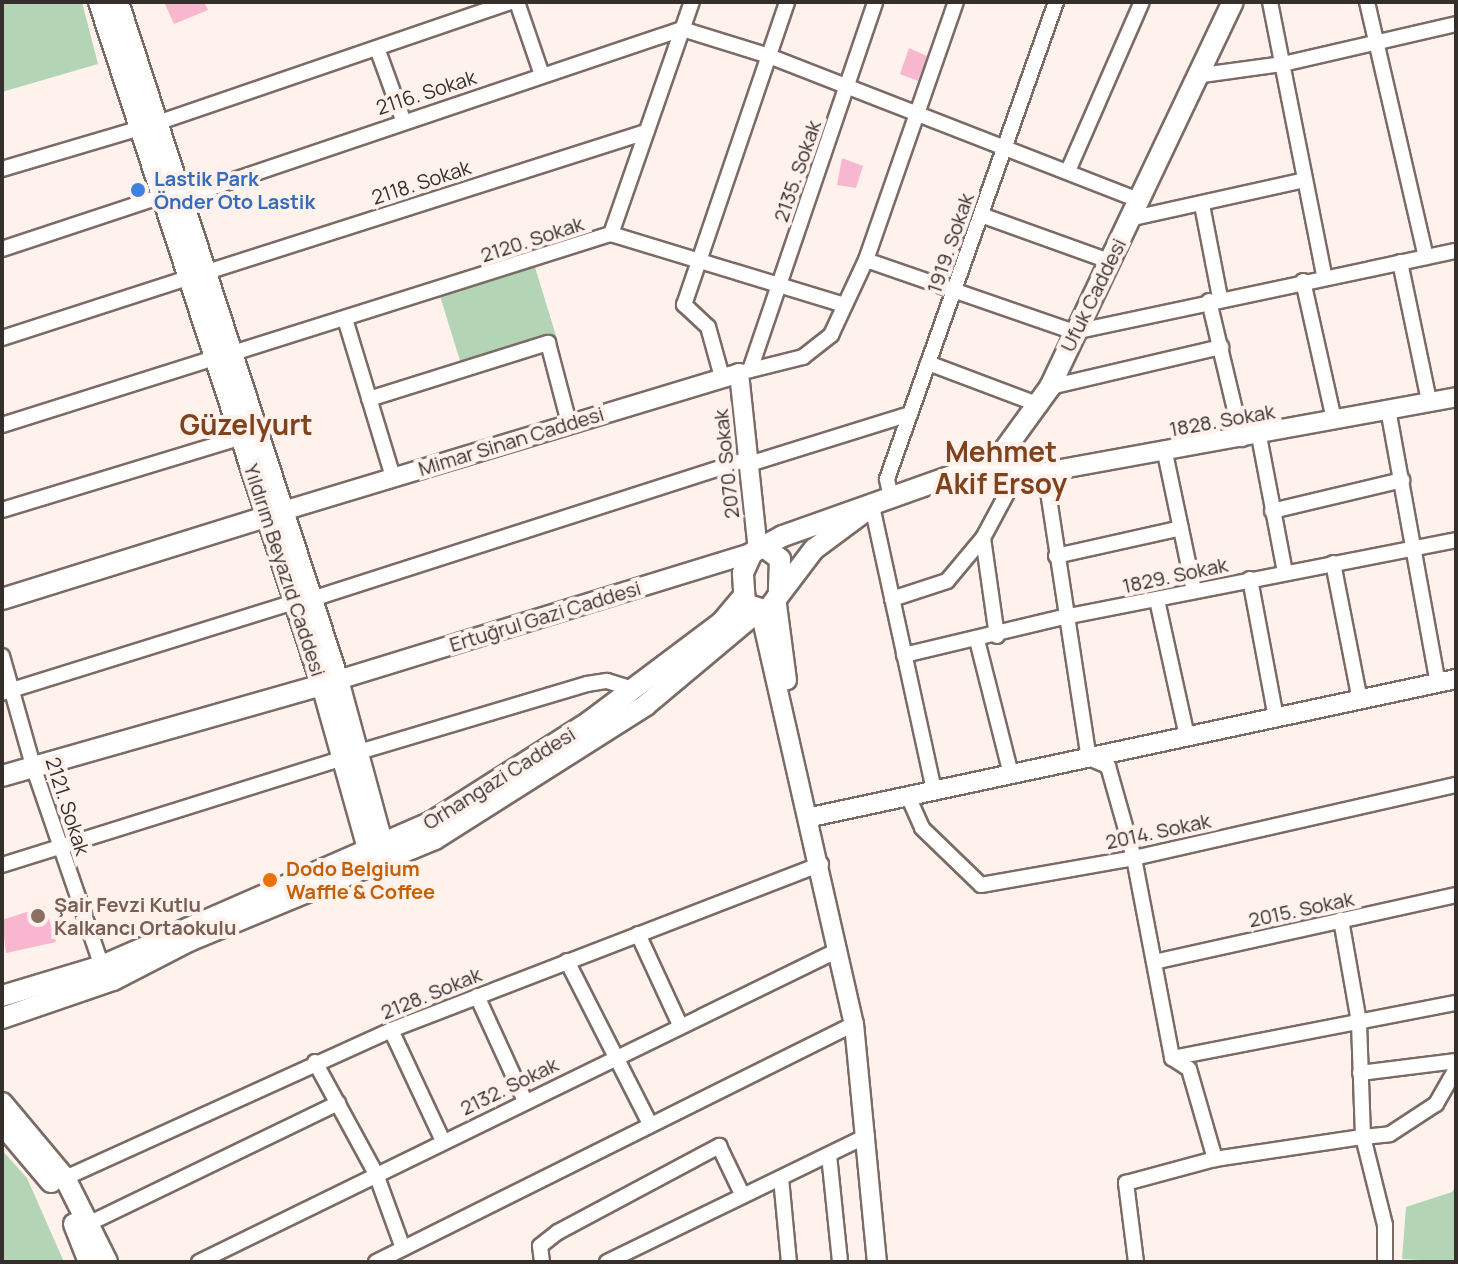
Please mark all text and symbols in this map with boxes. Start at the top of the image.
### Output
street label: 2116. Sokak [373,65,479,119]
street label: 2135. Sokak [768,117,826,225]
street label: 2118. Sokak [368,155,474,209]
place label: Lastik Park Önder Oto Lastik [154,166,315,213]
marker: Lastik Park Önder Oto Lastik [129,181,147,199]
street label: 1919. Sokak [922,190,978,296]
street label: 2120. Sokak [477,211,587,267]
street label: Ufuk Caddesi [1055,235,1131,355]
street label: 1828. Sokak [1167,399,1277,441]
street label: Mimar Sinan Caddesi [415,401,607,481]
district label: Güzelyurt [179,407,313,441]
street label: 2070. Sokak [708,408,744,520]
district label: Mehmet Akif Ersoy [935,434,1067,500]
street label: Yıldırım Beyazıd Caddesi [239,461,331,679]
street label: 1829. Sokak [1120,552,1230,598]
street label: Ertuğrul Gazi Caddesi [447,575,643,657]
street label: Orhangazi Caddesi [419,722,579,834]
street label: 2121. Sokak [41,754,95,858]
street label: 2014. Sokak [1103,808,1213,854]
place label: Dodo Belgium Waffle & Coffee [286,856,435,903]
marker: Dodo Belgium Waffle & Coffee [261,871,279,889]
street label: 2015. Sokak [1246,886,1356,932]
place label: Şair Fevzi Kutlu Kalkancı Ortaokulu [54,892,236,939]
marker: Şair Fevzi Kutlu Kalkancı Ortaokulu [29,907,47,925]
street label: 2128. Sokak [377,962,485,1024]
street label: 2132. Sokak [456,1052,562,1120]

